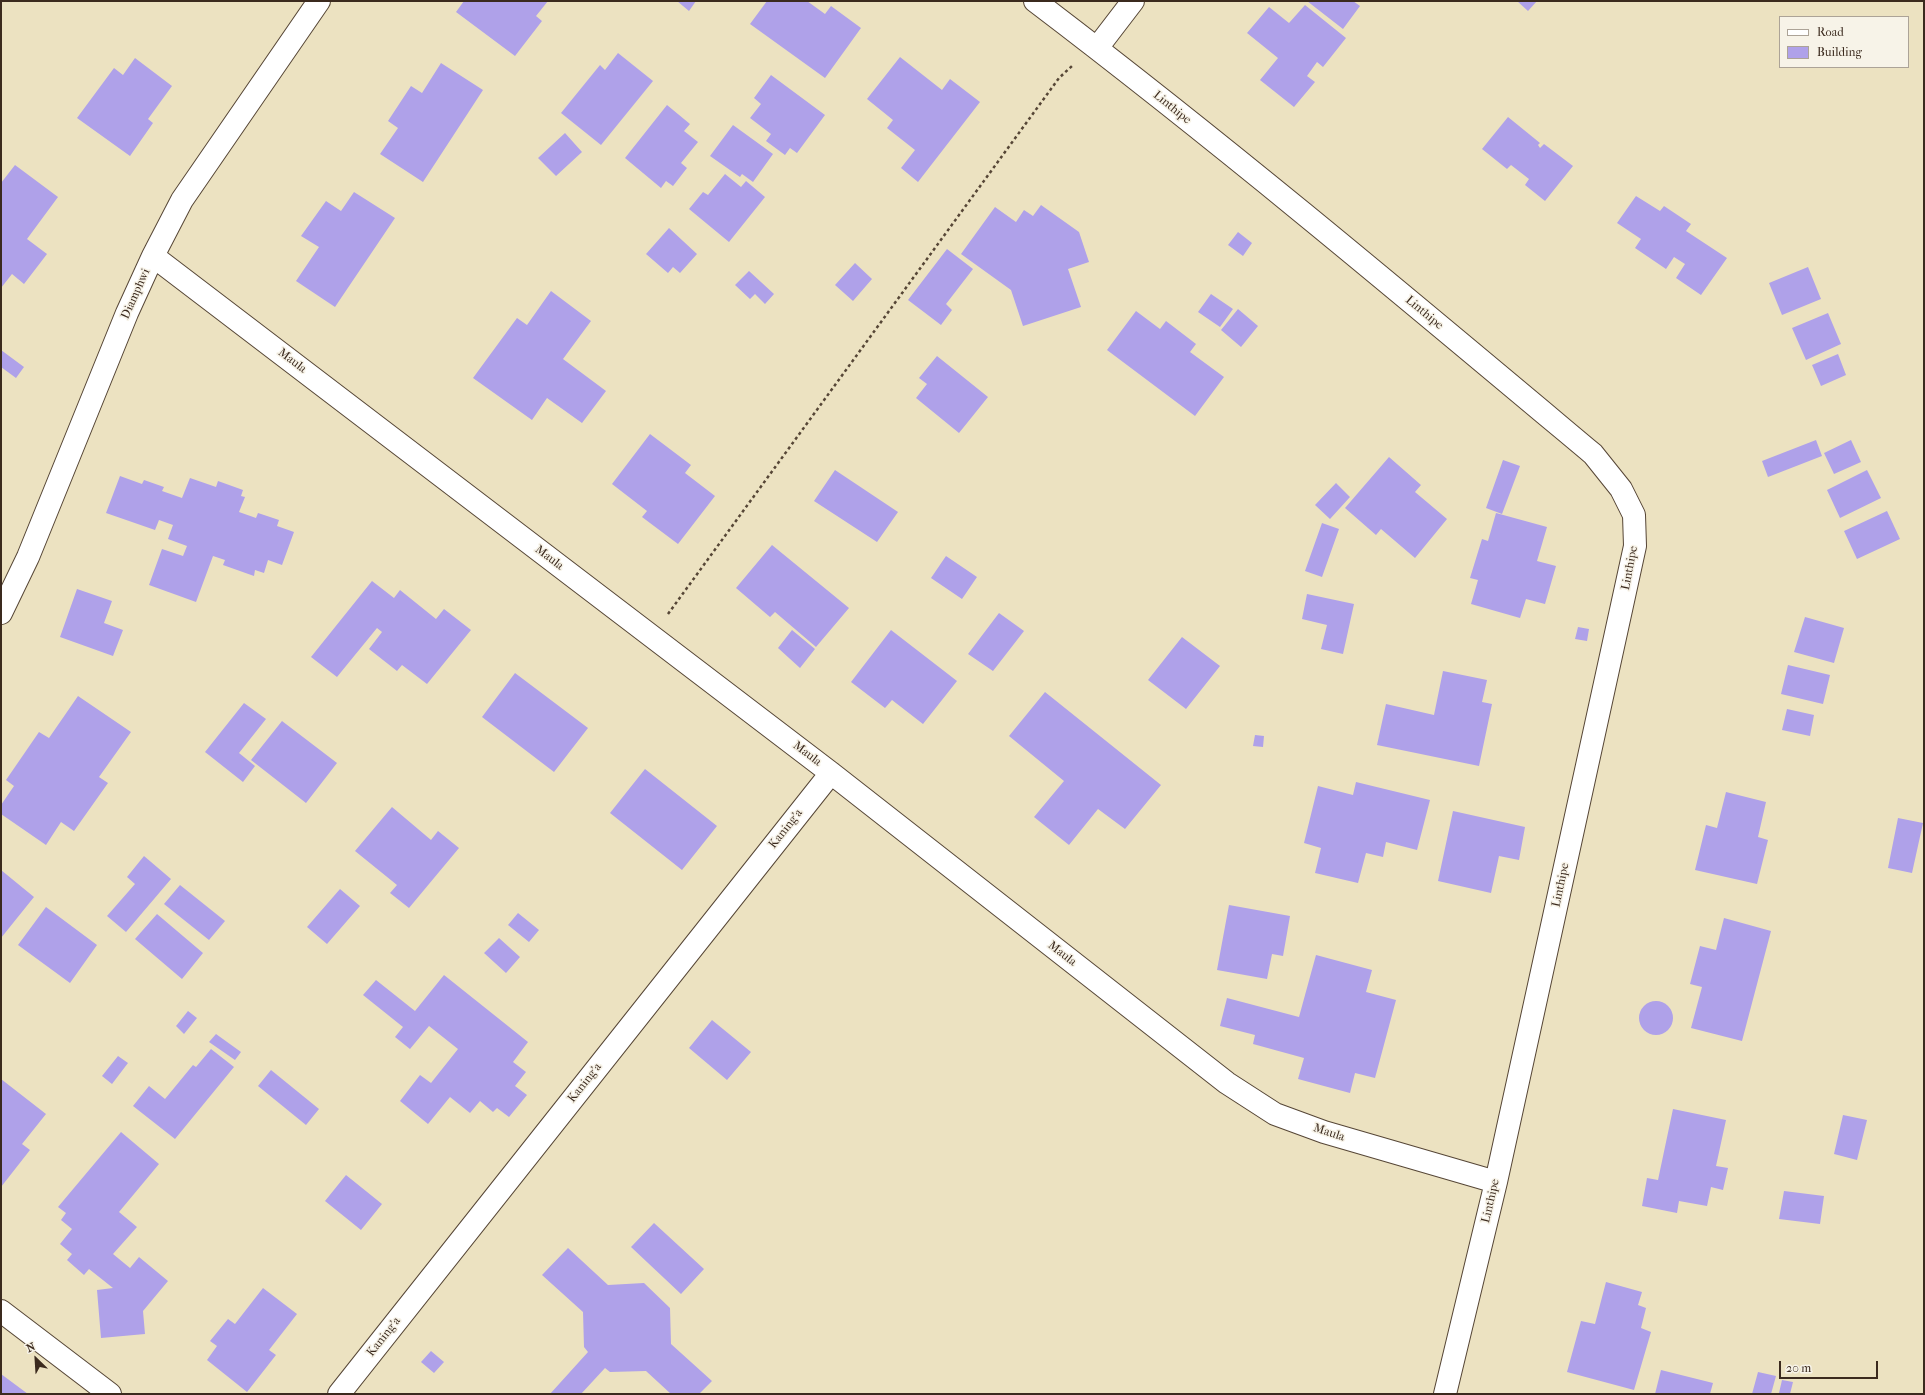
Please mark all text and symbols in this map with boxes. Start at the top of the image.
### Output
legend [1779,16,1909,68]
text: Road [1817,25,1844,39]
text: Building [1817,45,1862,59]
street label: Linthipe [1150,88,1194,128]
street label: Diamphwi [119,267,153,321]
street label: Linthipe [1402,293,1446,333]
street label: Maula [275,346,309,376]
street label: Maula [532,543,566,573]
street label: Linthipe [1619,545,1641,591]
street label: Maula [790,739,824,769]
street label: Kaning'a [766,806,806,852]
street label: Linthipe [1549,862,1573,908]
street label: Maula [1045,938,1079,970]
street label: Kaning'a [565,1060,605,1106]
street label: Maula [1311,1121,1347,1145]
street label: Linthipe [1479,1178,1503,1224]
street label: Kaning'a [364,1314,404,1360]
north arrow [16,1339,56,1379]
text: N [24,1340,37,1355]
scale bar [1781,1353,1880,1379]
text: 20 m [1786,1361,1811,1375]

